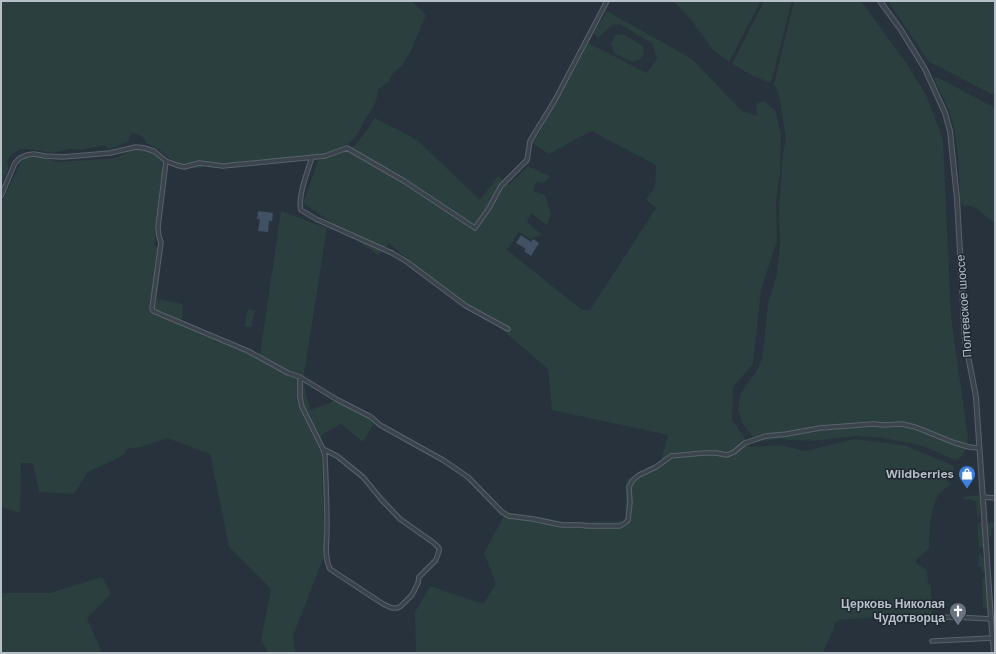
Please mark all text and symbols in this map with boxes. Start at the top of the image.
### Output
street label: Полтевское шоссе [952,254,976,358]
shop icon: Wildberries [957,464,977,489]
place label: Wildberries [886,466,954,482]
place label: Церковь Николая Чудотворца [841,596,945,626]
church icon: Церковь Николая Чудотворца [948,601,968,626]

